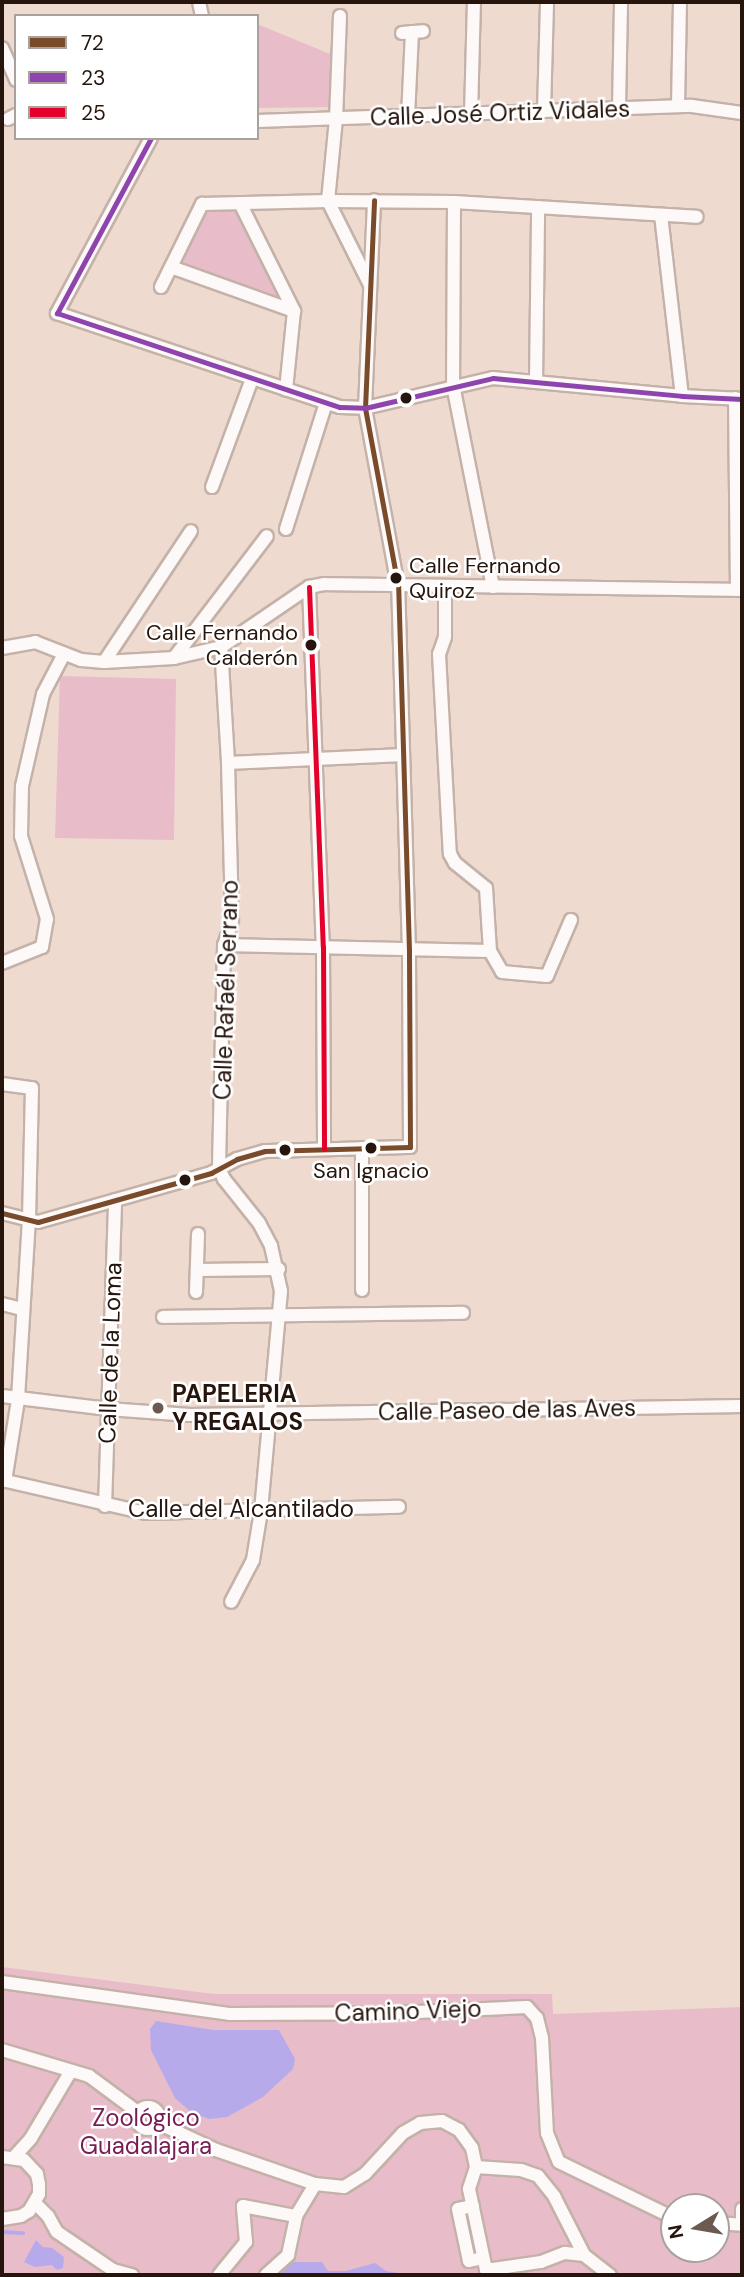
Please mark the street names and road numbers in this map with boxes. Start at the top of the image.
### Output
street label: Calle José Ortiz Vidales [369,94,631,132]
street label: Calle Rafaél Serrano [208,879,244,1101]
street label: Calle de la Loma [92,1262,128,1444]
street label: Calle Paseo de las Aves [378,1393,636,1427]
street label: Calle del Alcantilado [128,1495,354,1523]
street label: Camino Viejo [334,1994,482,2028]

